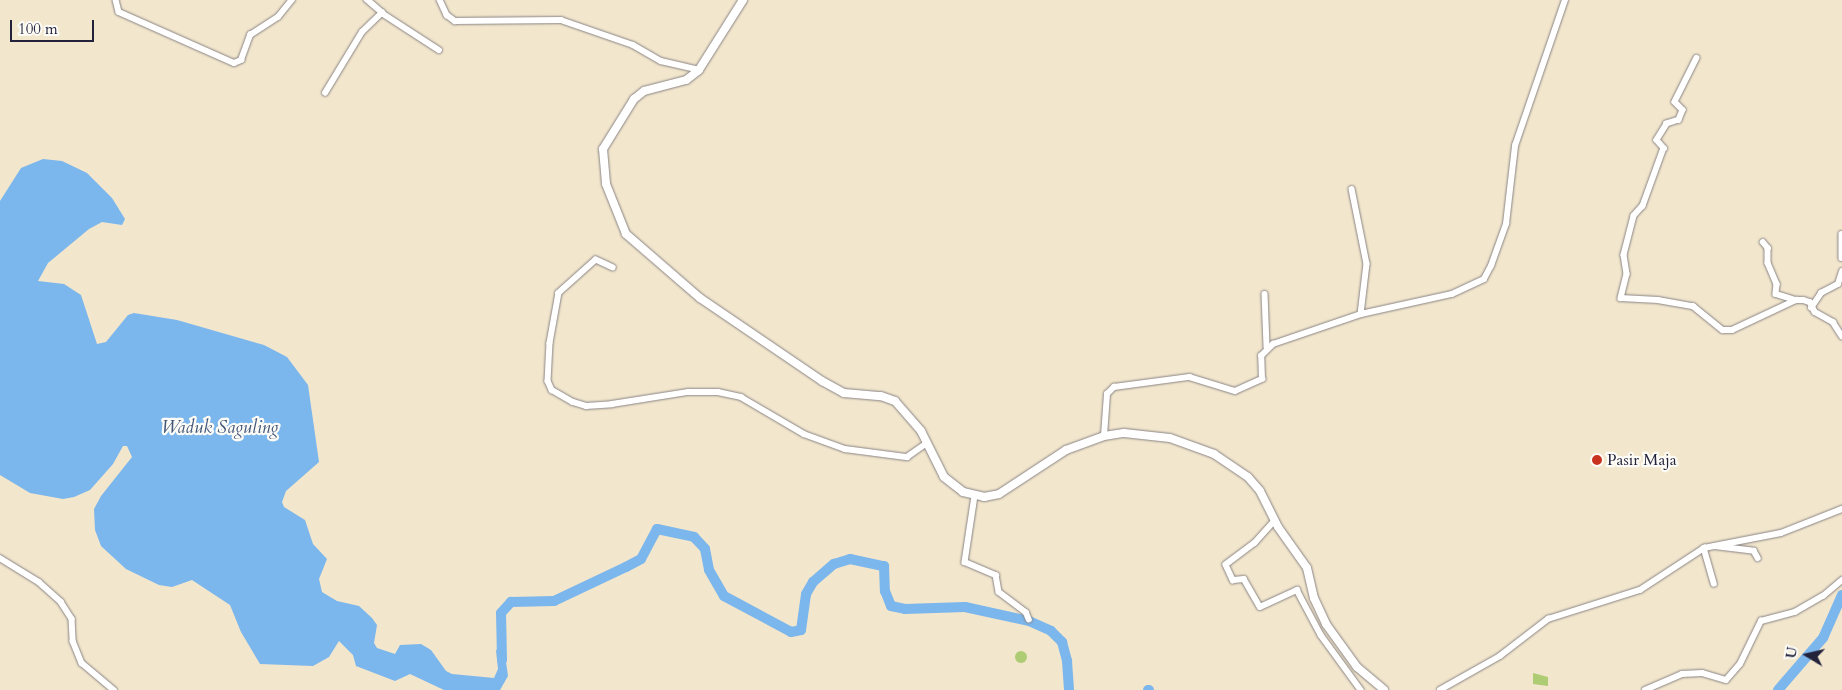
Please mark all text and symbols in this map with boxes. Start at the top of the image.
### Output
scale bar [12,10,96,42]
text: 100 m [18,19,58,39]
water label: Waduk Saguling [161,417,279,439]
place label: Pasir Maja [1607,450,1677,470]
marker: Pasir Maja [1591,454,1603,466]
north arrow [1782,630,1832,680]
text: U [1781,645,1802,660]

